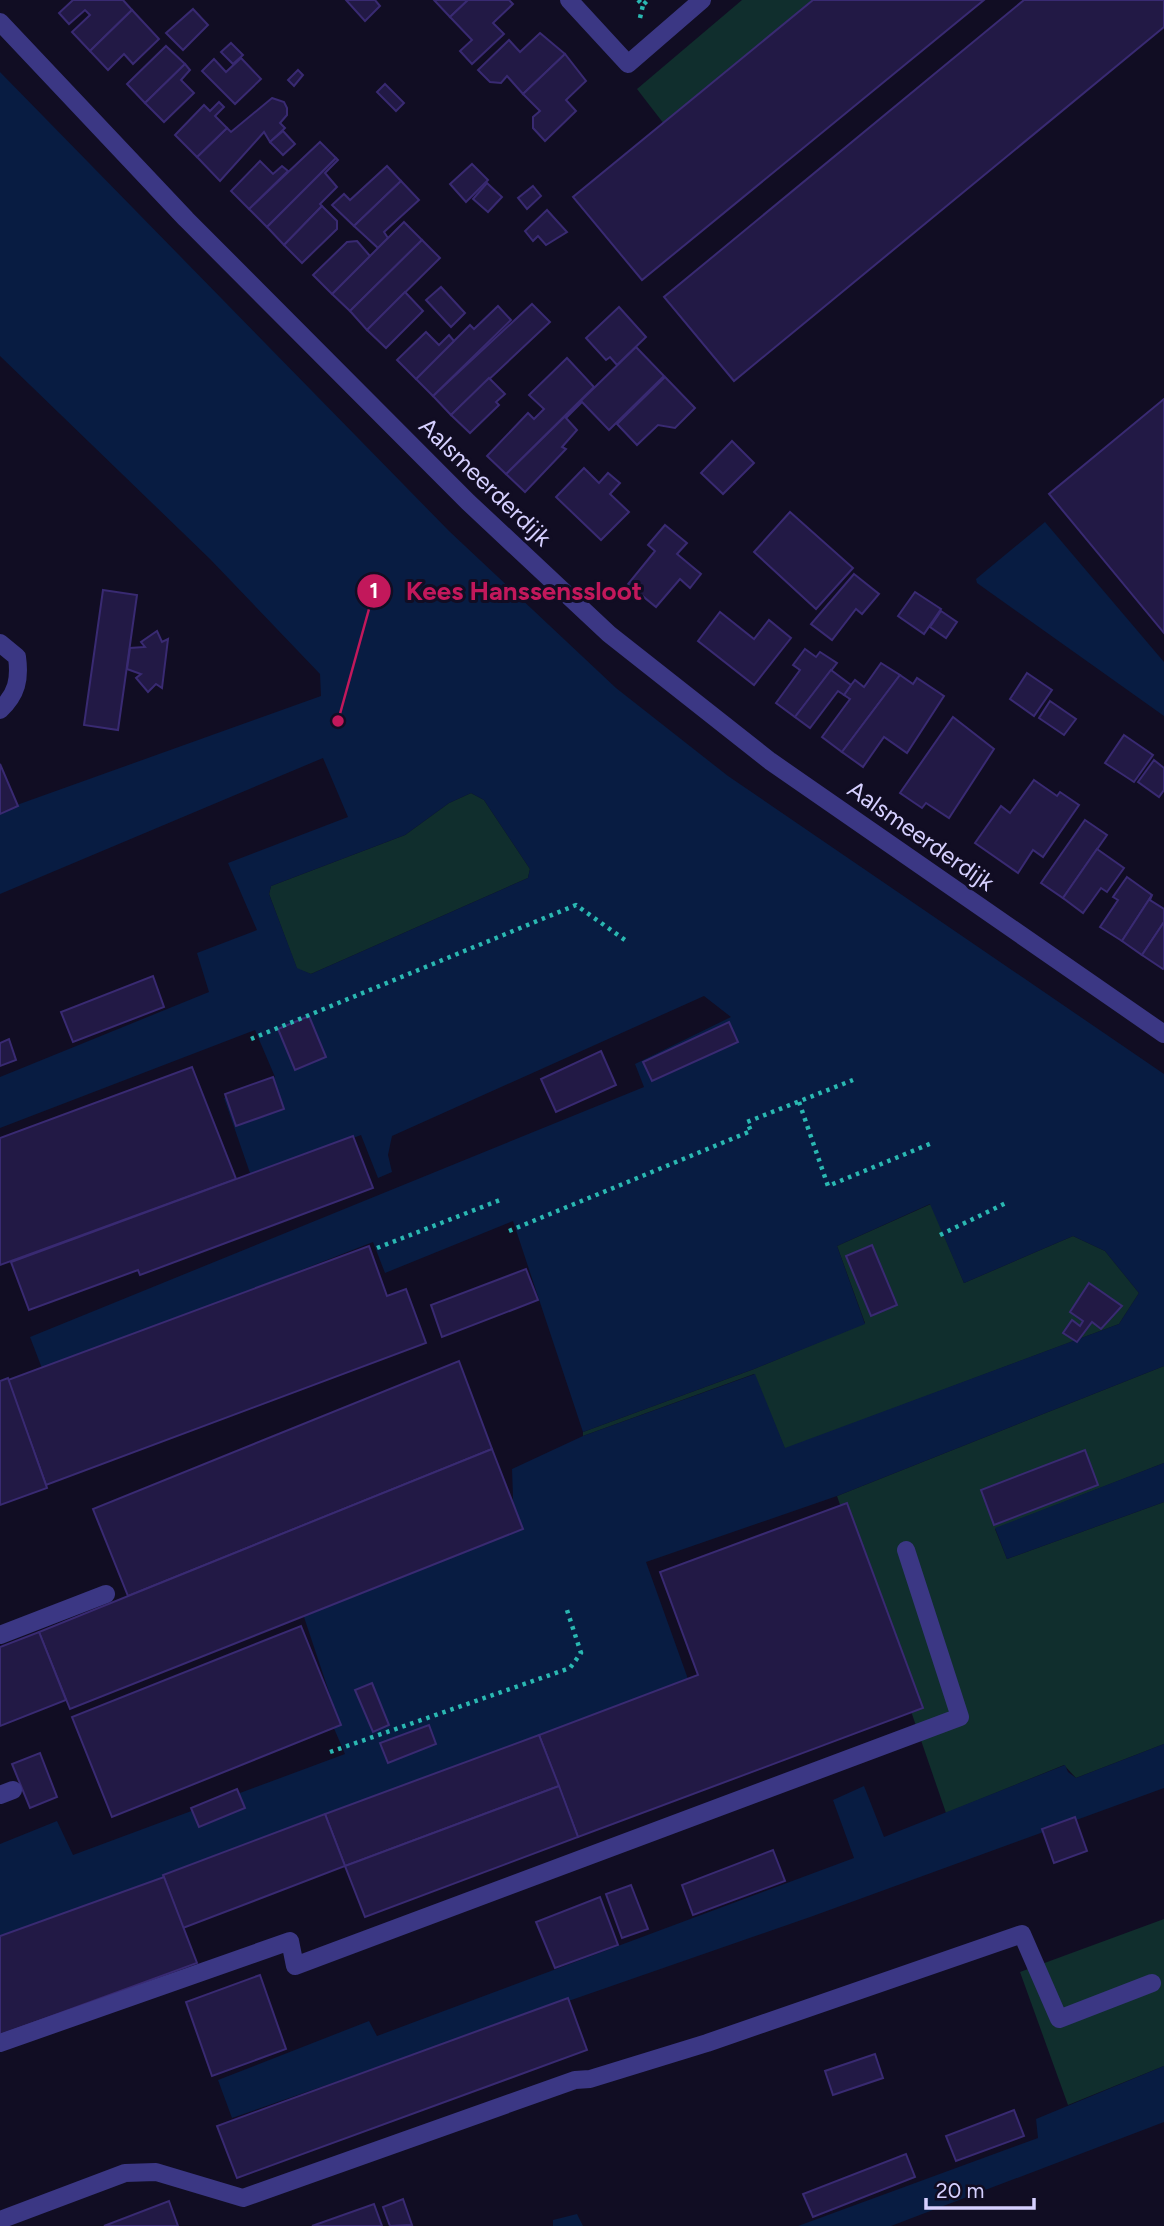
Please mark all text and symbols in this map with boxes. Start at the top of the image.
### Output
street label: Aalsmeerderdijk [413,411,558,552]
callout: Kees Hanssenssloot [357,567,656,614]
text: Kees Hanssenssloot [406,575,642,607]
text: 1 [370,578,378,603]
street label: Aalsmeerderdijk [842,774,1001,897]
scale bar [926,2166,1034,2210]
text: 20 m [936,2178,984,2203]

